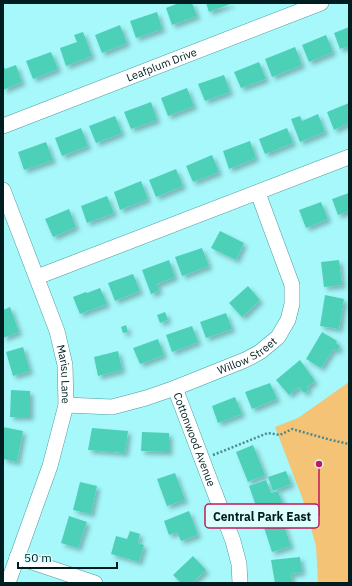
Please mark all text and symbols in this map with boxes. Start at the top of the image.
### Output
street label: Leafplum Drive [124,45,199,85]
street label: Willow Street [215,334,280,377]
street label: Marisu Lane [53,343,73,404]
street label: Cottonwood Avenue [170,390,219,488]
callout: Central Park East [205,504,319,528]
text: Central Park East [213,509,311,524]
scale bar [18,544,117,570]
text: 50 m [24,550,52,565]

